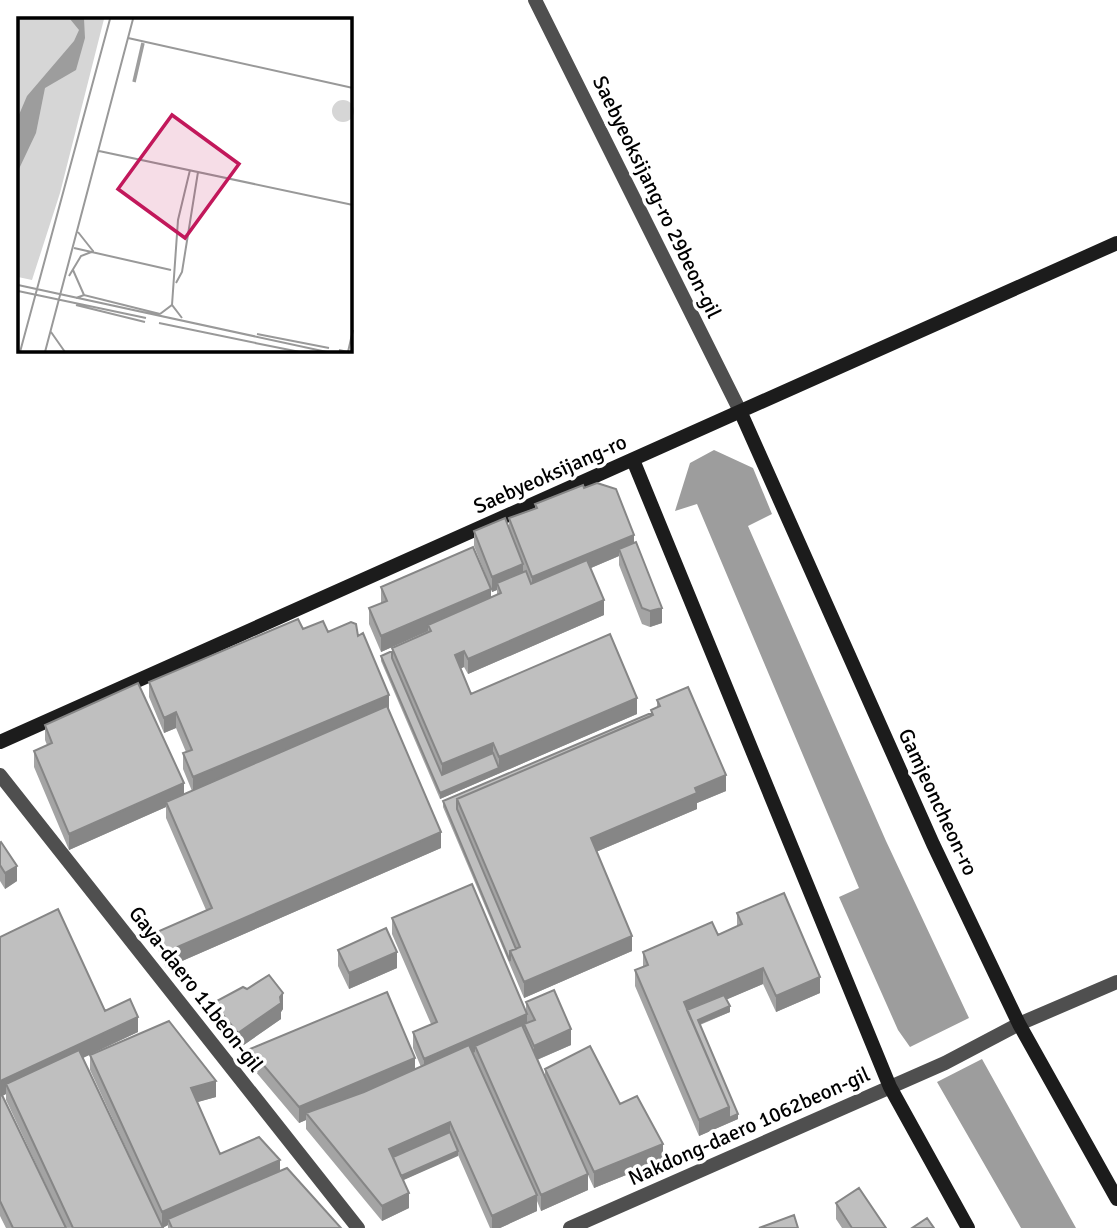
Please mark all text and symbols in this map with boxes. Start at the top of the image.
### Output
inset map [18,18,352,352]
street label: Saebyeoksijang-ro 29beon-gil [587,72,727,322]
street label: Saebyeoksijang-ro [469,429,631,519]
street label: Gamjeoncheon-ro [893,724,983,880]
street label: Gaya-daero 11beon-gil [123,901,269,1077]
street label: Nakdong-daero 1062beon-gil [624,1061,874,1191]

